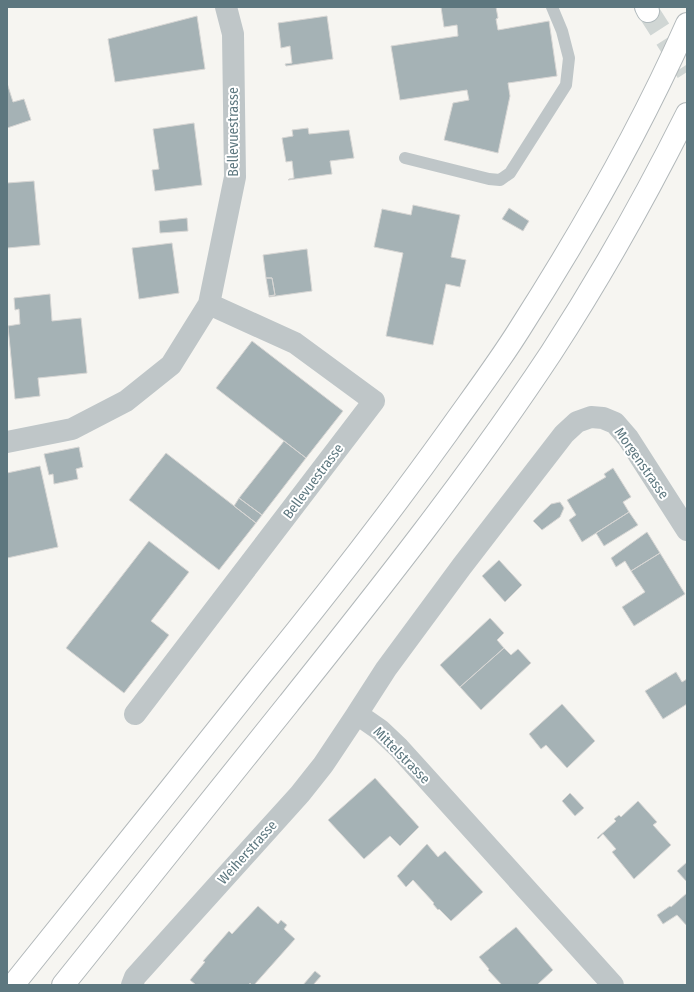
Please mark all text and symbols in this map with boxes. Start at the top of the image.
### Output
street label: Bellevuestrasse [225,87,242,177]
street label: Morgenstrasse [611,424,672,502]
street label: Bellevuestrasse [280,440,347,522]
street label: Mittelstrasse [370,723,434,787]
street label: Weiherstrasse [214,817,281,888]

